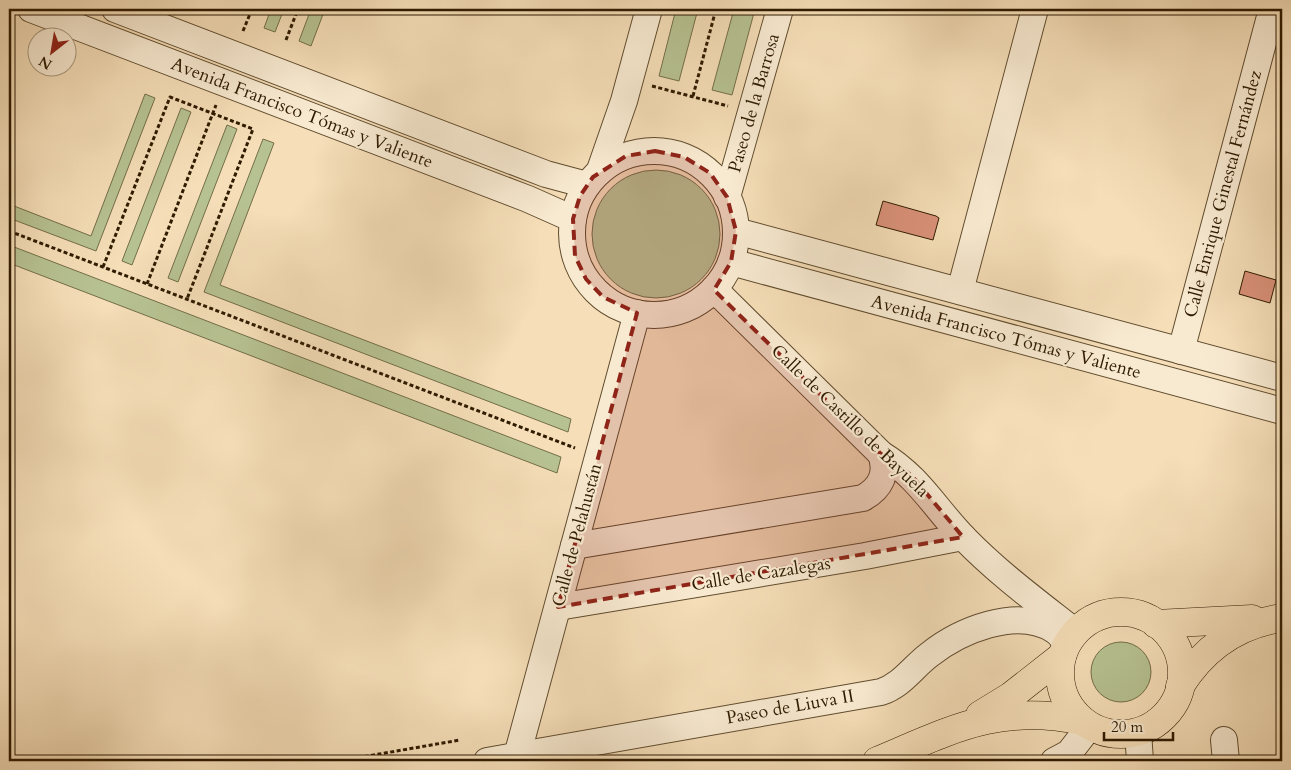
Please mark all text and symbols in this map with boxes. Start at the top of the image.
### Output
north arrow [28,28,78,78]
street label: Paseo de la Barrosa [722,30,786,175]
text: N [35,51,56,74]
street label: Avenida Francisco Tómas y Valiente [168,51,436,175]
street label: Calle Enrique Ginestal Fernández [1178,68,1268,320]
street label: Avenida Francisco Tómas y Valiente [868,289,1144,385]
street label: Calle de Castillo de Bayuela [765,339,935,503]
street label: Calle de Pelahustán [546,460,608,609]
street label: Calle de Cazalegas [690,551,832,597]
street label: Paseo de Liuva II [724,683,856,731]
scale bar [1104,710,1172,742]
text: 20 m [1111,717,1143,737]

